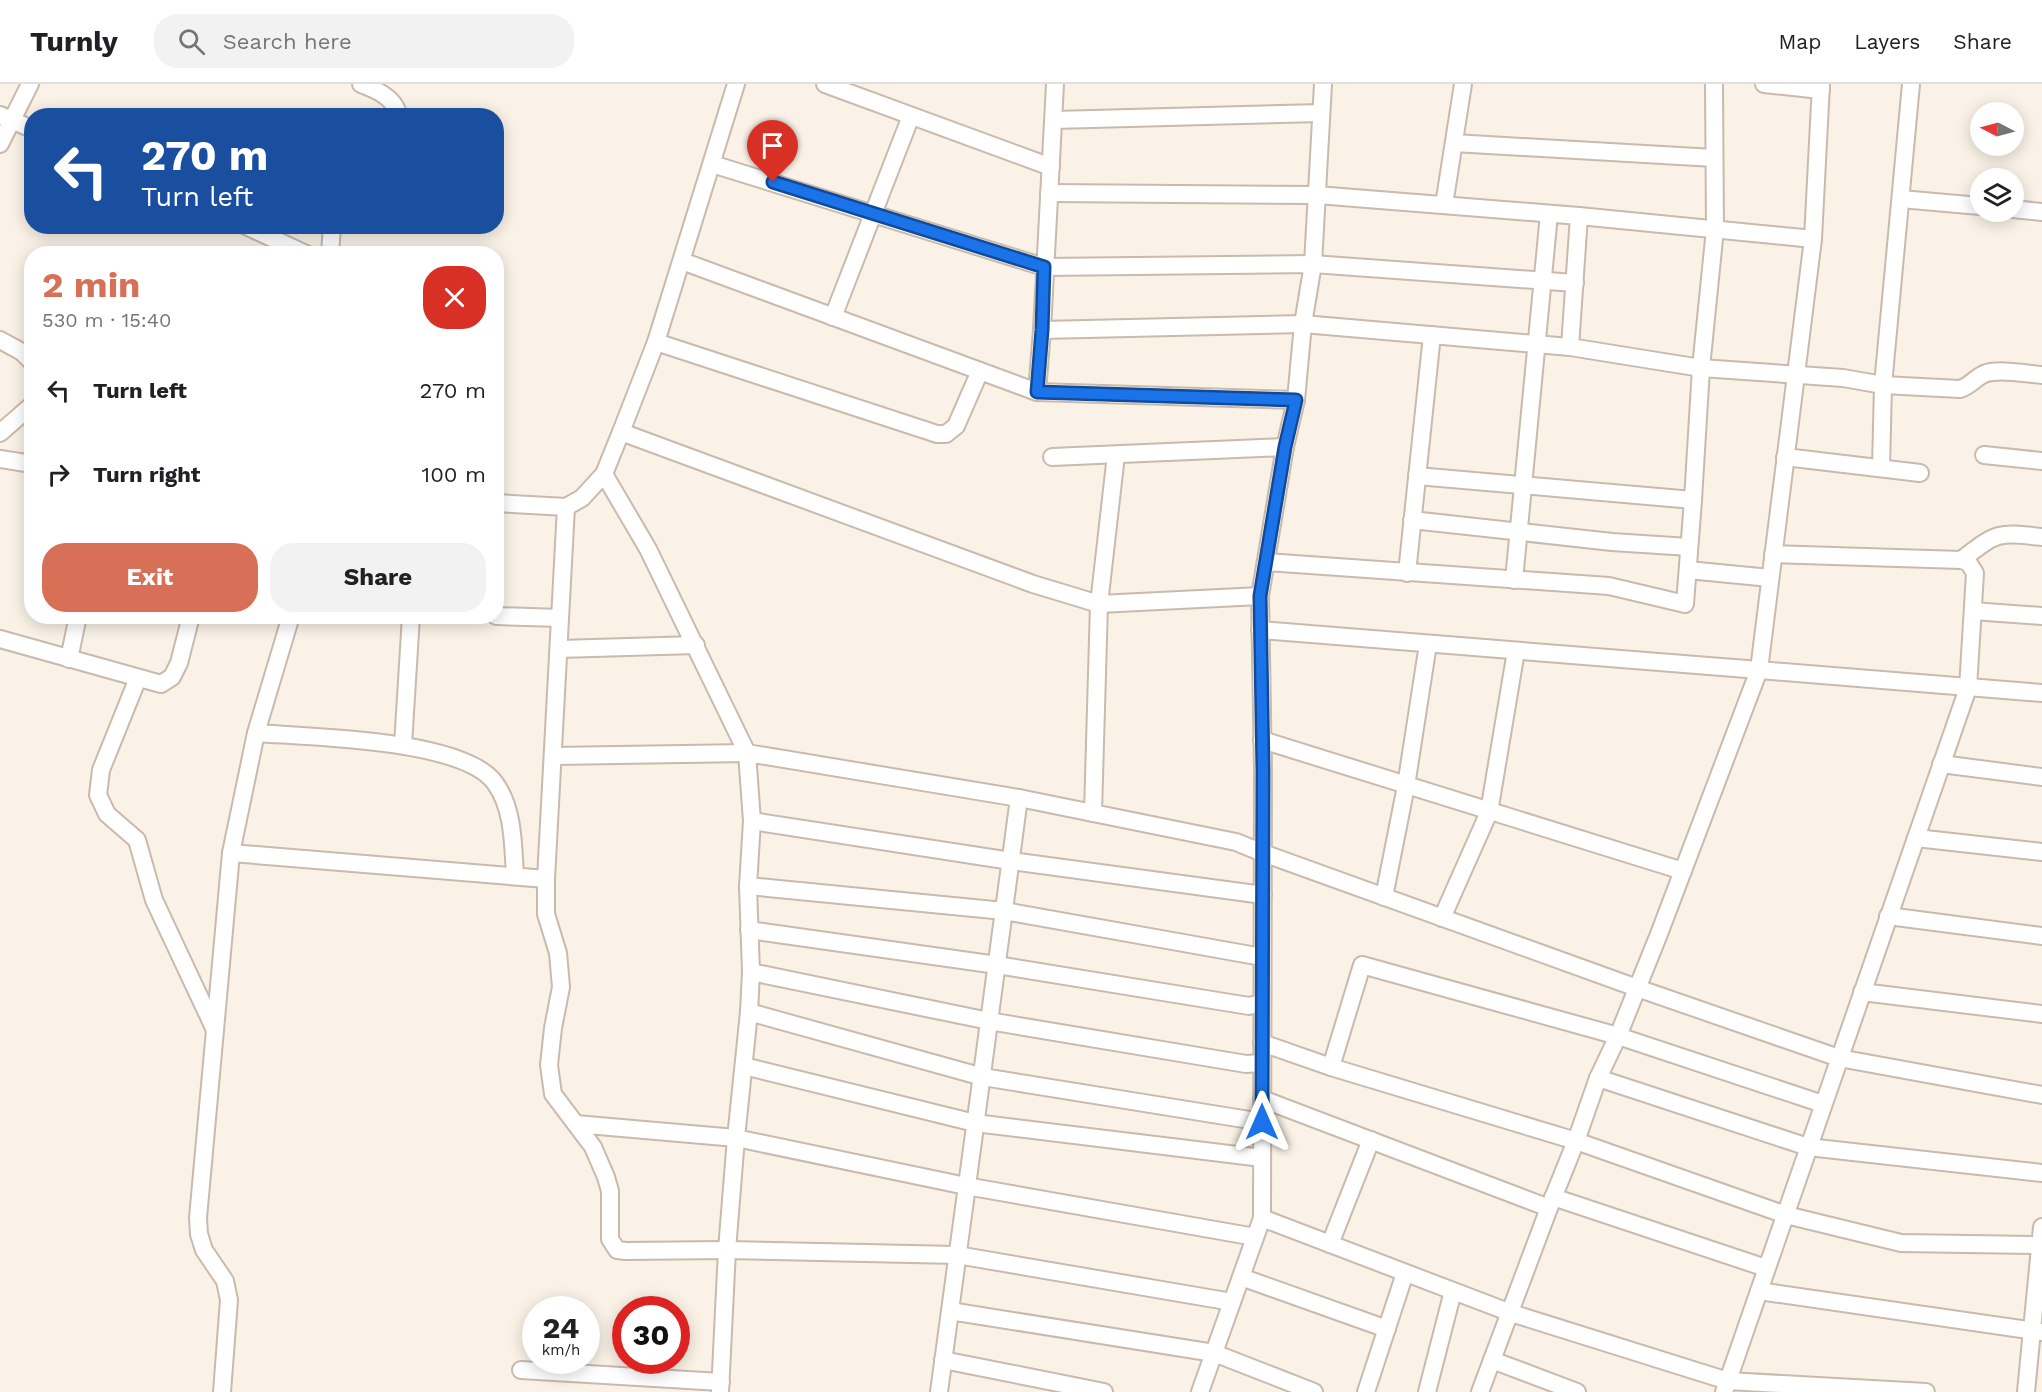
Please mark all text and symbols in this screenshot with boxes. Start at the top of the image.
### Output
search box [154,14,574,68]
text: Turnly [30,25,118,58]
icon: search [175,25,208,58]
text: Search here [223,29,352,54]
text: Map [1778,29,1821,54]
text: Layers [1854,29,1920,54]
text: Share [1953,29,2012,54]
north arrow [1970,102,2024,156]
map controls [1970,102,2024,222]
pin [747,120,798,182]
icon: arrive [756,129,789,162]
text: 270 m [141,131,268,180]
icon: left [42,132,120,210]
button: layers [1970,168,2024,222]
text: Turn left [141,181,253,213]
text: 2 min [42,264,140,306]
button: close [423,266,486,329]
text: 530 m · 15:40 [42,308,171,332]
icon: left [42,374,75,407]
text: Turn left [93,378,187,403]
text: 270 m [420,378,486,403]
icon: right [42,458,75,491]
text: Turn right [93,462,200,487]
text: 100 m [422,462,486,487]
button: Exit [42,543,258,612]
button: Share [270,543,486,612]
position arrow [1230,1090,1294,1154]
speed limit sign: 30 [612,1296,690,1374]
text: 24 [543,1310,579,1345]
text: km/h [542,1341,580,1359]

